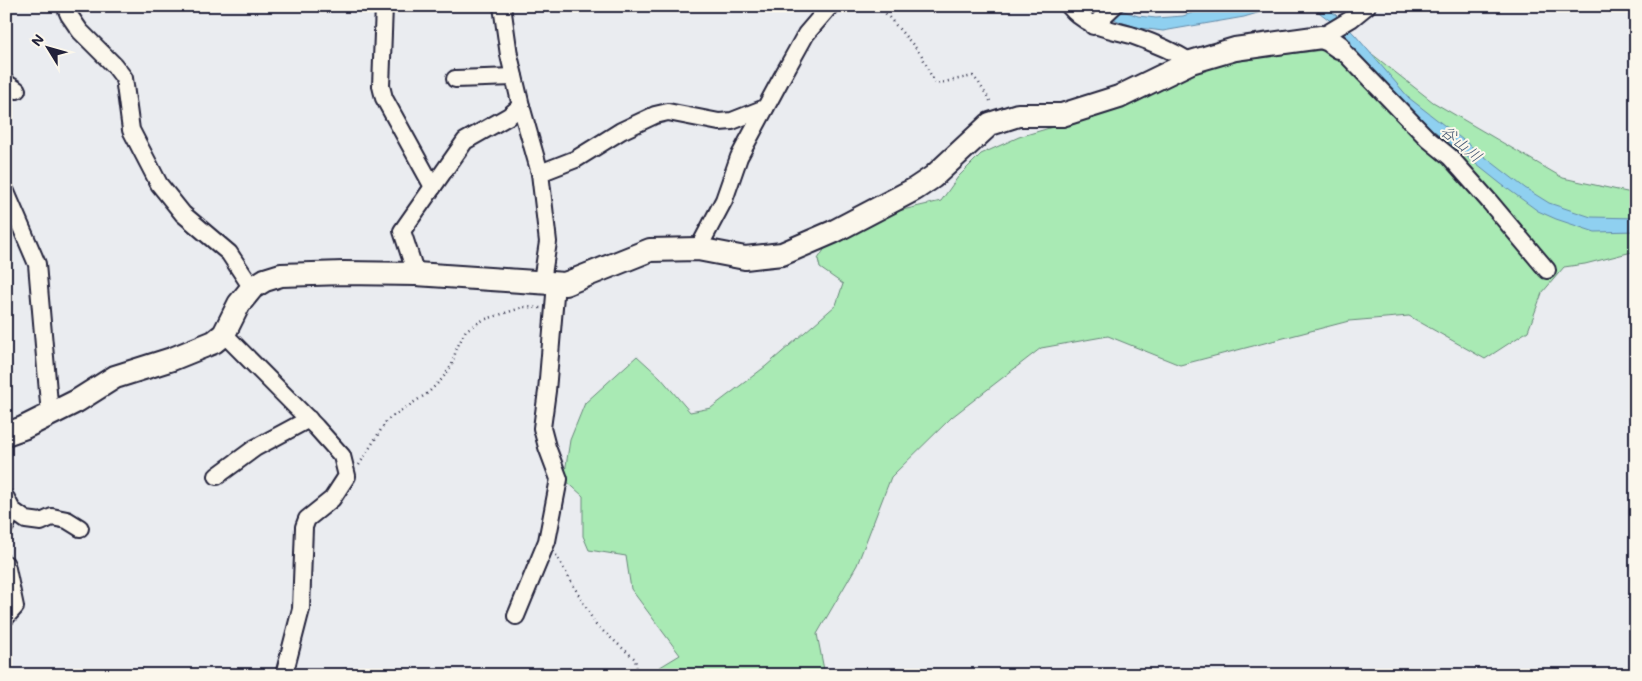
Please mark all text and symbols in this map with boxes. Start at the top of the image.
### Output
north arrow [22,22,72,72]
text: N [26,30,48,50]
water label: 谷山川 [1437,120,1487,166]

